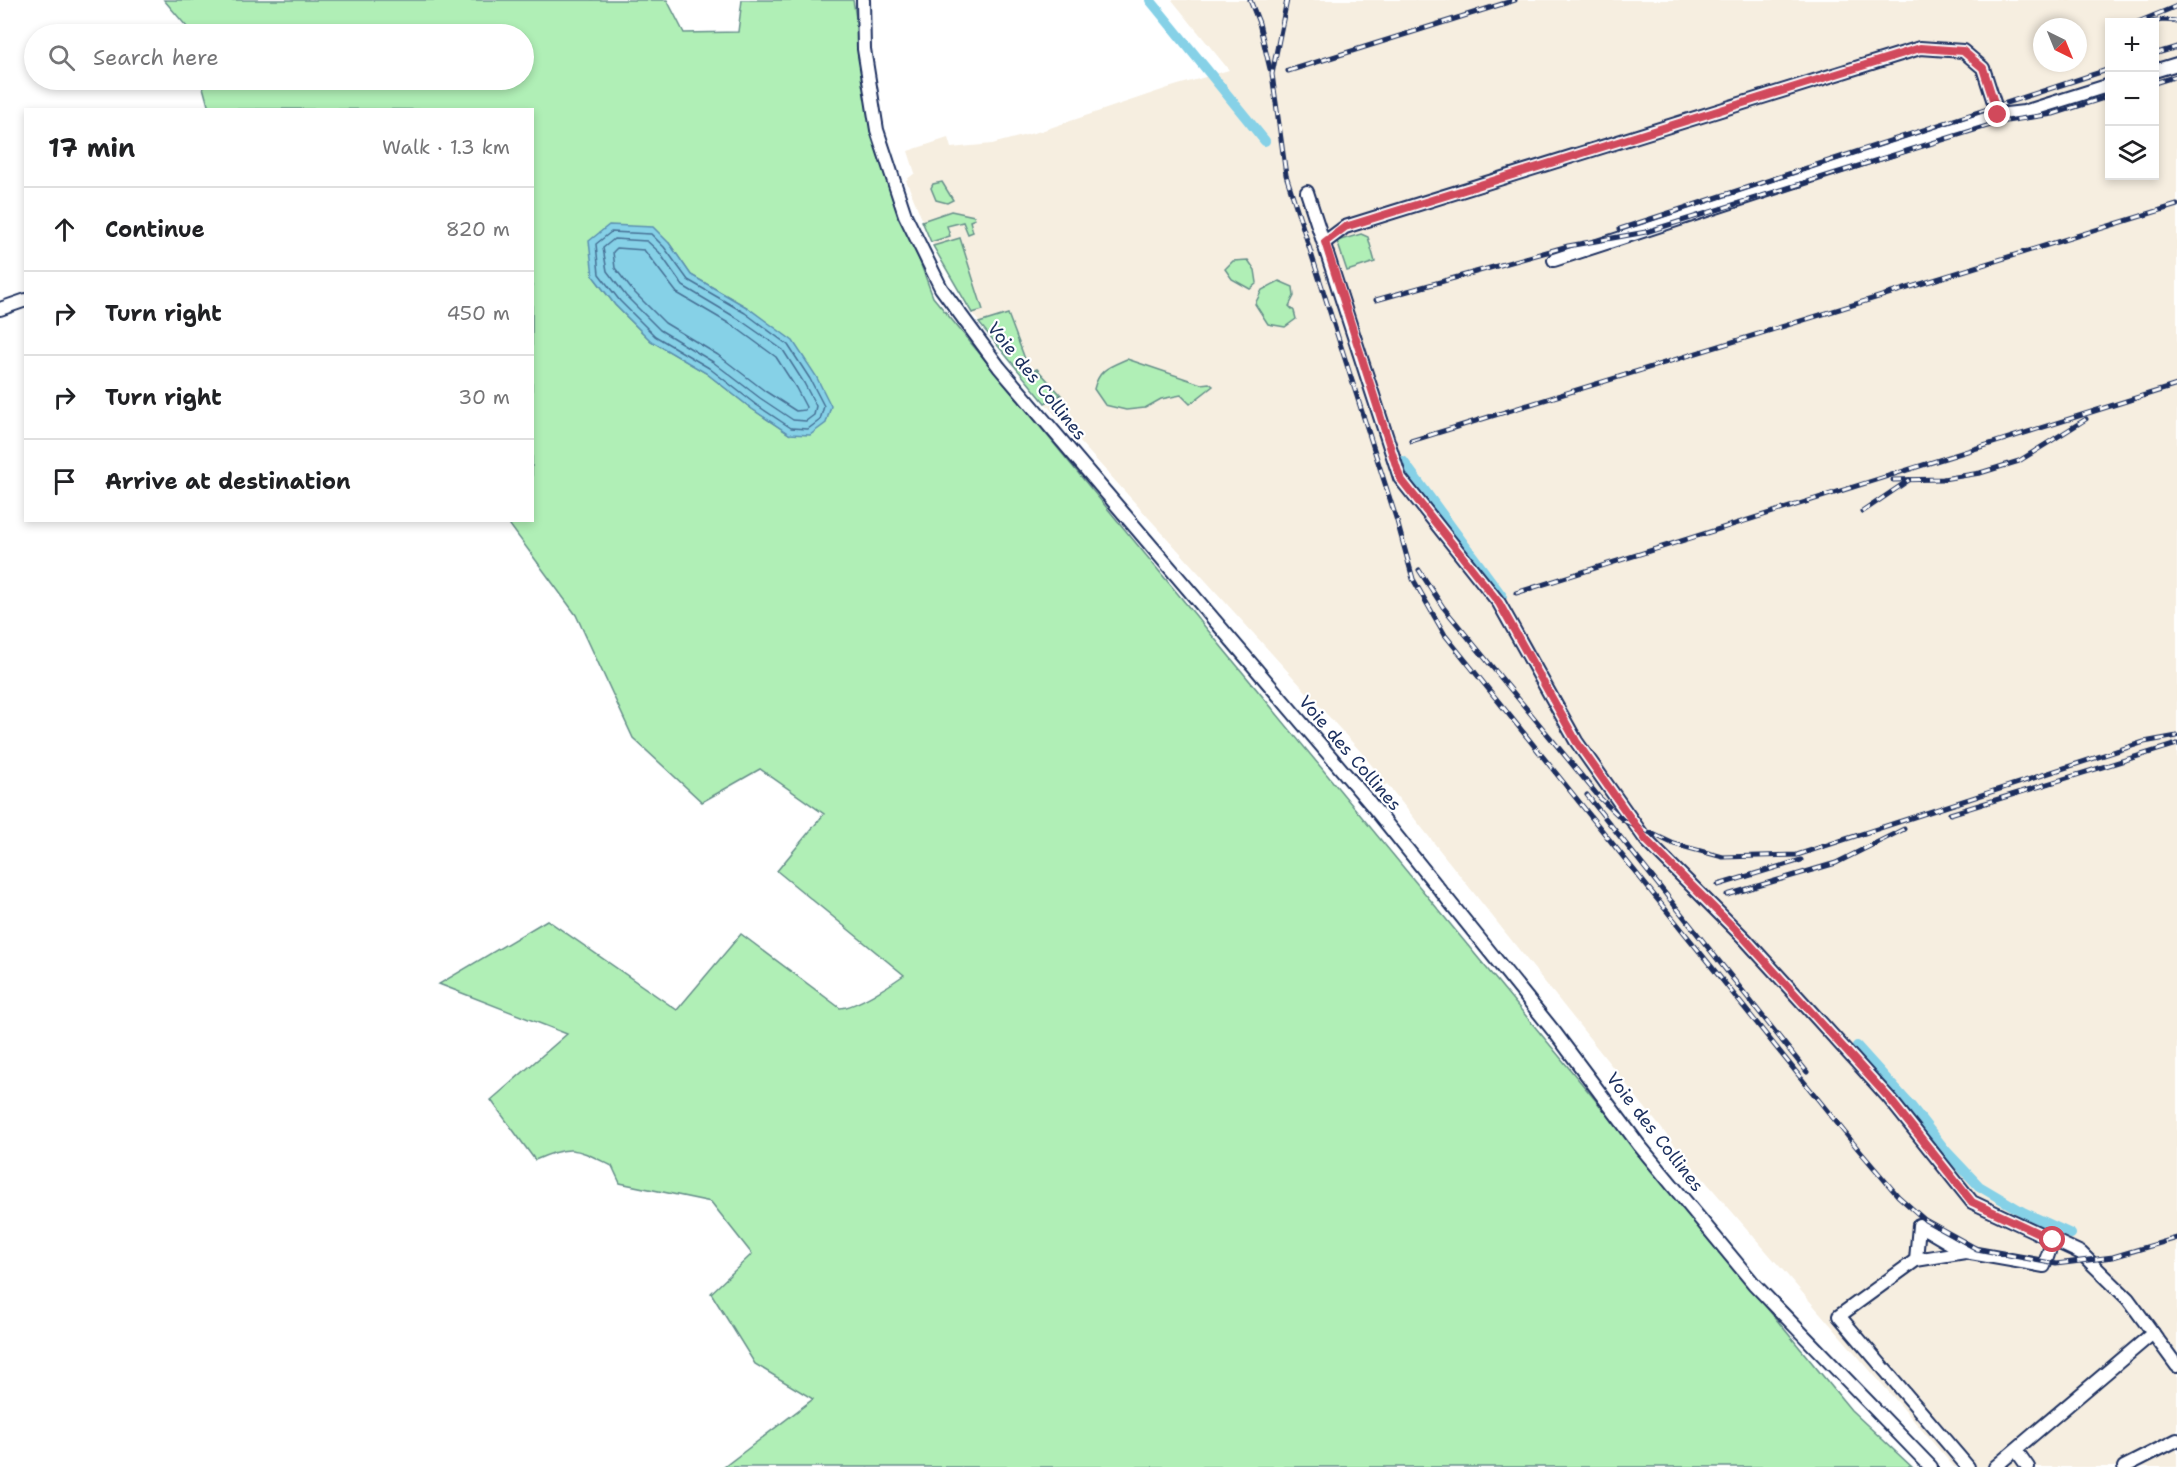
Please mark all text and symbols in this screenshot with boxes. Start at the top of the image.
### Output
north arrow [2033,18,2087,72]
map controls [2105,18,2159,180]
button: + [2105,18,2159,72]
search box [24,24,534,90]
icon: search [45,41,78,74]
text: Search here [93,43,219,72]
button: − [2105,72,2159,126]
route end [1984,101,2010,127]
button: layers [2105,126,2159,180]
text: 17 min [48,130,135,165]
text: Walk · 1.3 km [382,134,510,160]
icon: ahead [48,213,81,246]
text: Continue [105,215,205,244]
text: 820 m [446,216,510,242]
icon: right [48,297,81,330]
text: Turn right [105,299,222,328]
text: 450 m [446,300,510,326]
street label: Voie des Collines [982,317,1092,445]
icon: right [48,381,81,414]
text: Turn right [105,383,222,412]
text: 30 m [458,384,510,410]
icon: arrive [48,465,81,498]
text: Arrive at destination [105,467,351,496]
street label: Voie des Collines [1293,690,1407,816]
street label: Voie des Collines [1601,1067,1709,1197]
route start [2039,1226,2065,1252]

